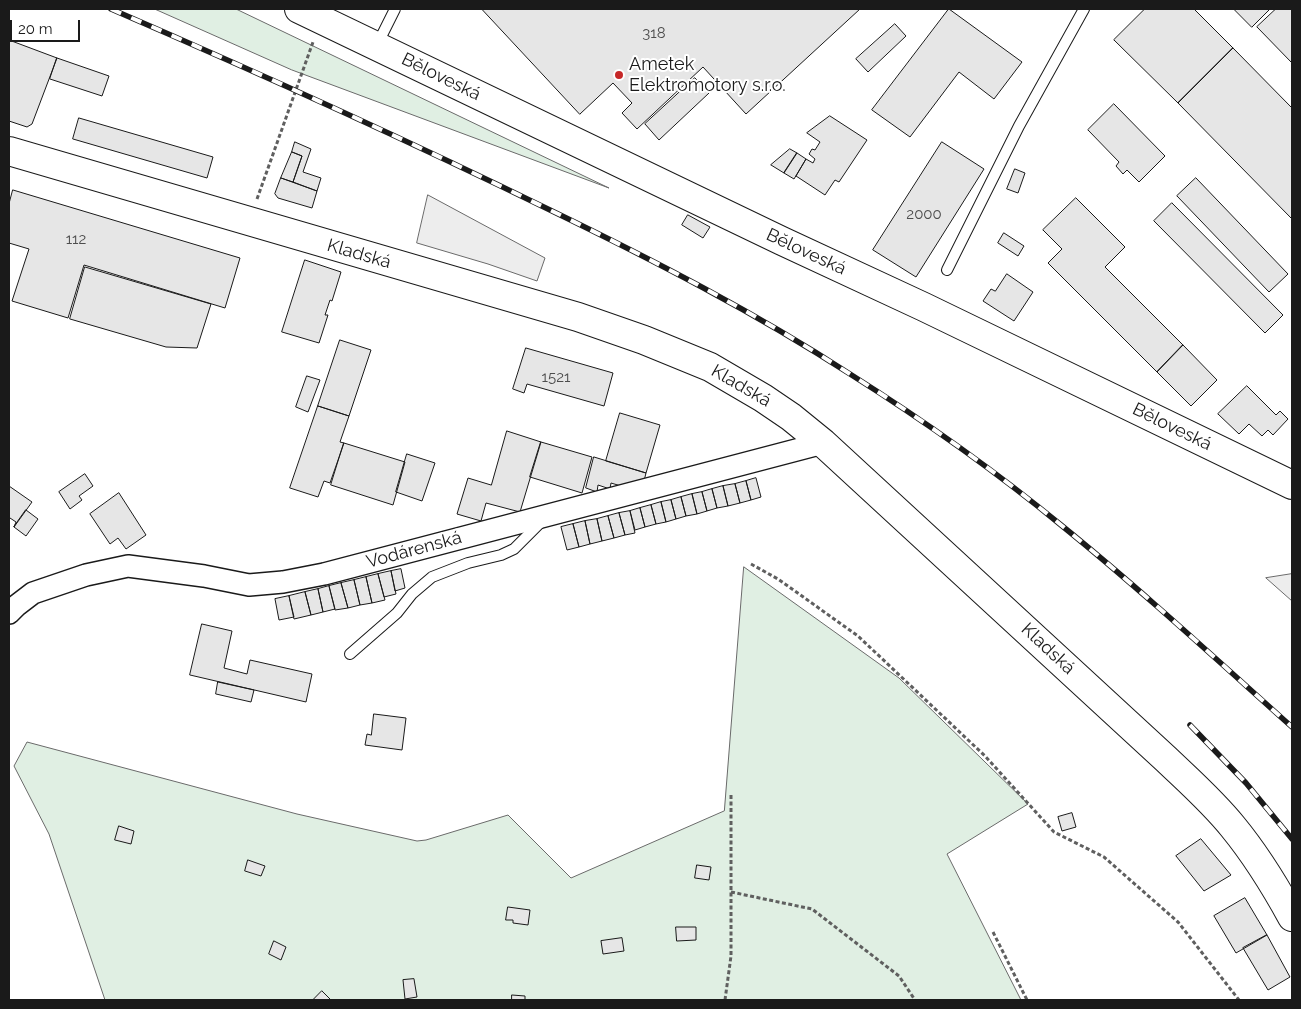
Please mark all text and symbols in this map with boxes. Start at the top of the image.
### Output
scale bar [12,10,82,42]
text: 20 m [18,20,53,38]
house number: 318 [642,24,666,42]
street label: Běloveská [398,49,484,105]
place label: Ametek Elektromotory s.r.o. [629,54,786,96]
marker: Ametek Elektromotory s.r.o. [613,69,625,81]
house number: 2000 [906,205,942,223]
street label: Běloveská [763,224,849,280]
house number: 112 [66,230,86,248]
street label: Kladská [325,235,393,273]
street label: Kladská [707,360,775,412]
house number: 1521 [542,368,570,386]
street label: Běloveská [1129,399,1215,455]
street label: Vodárenská [364,527,464,573]
street label: Kladská [1017,619,1079,679]

